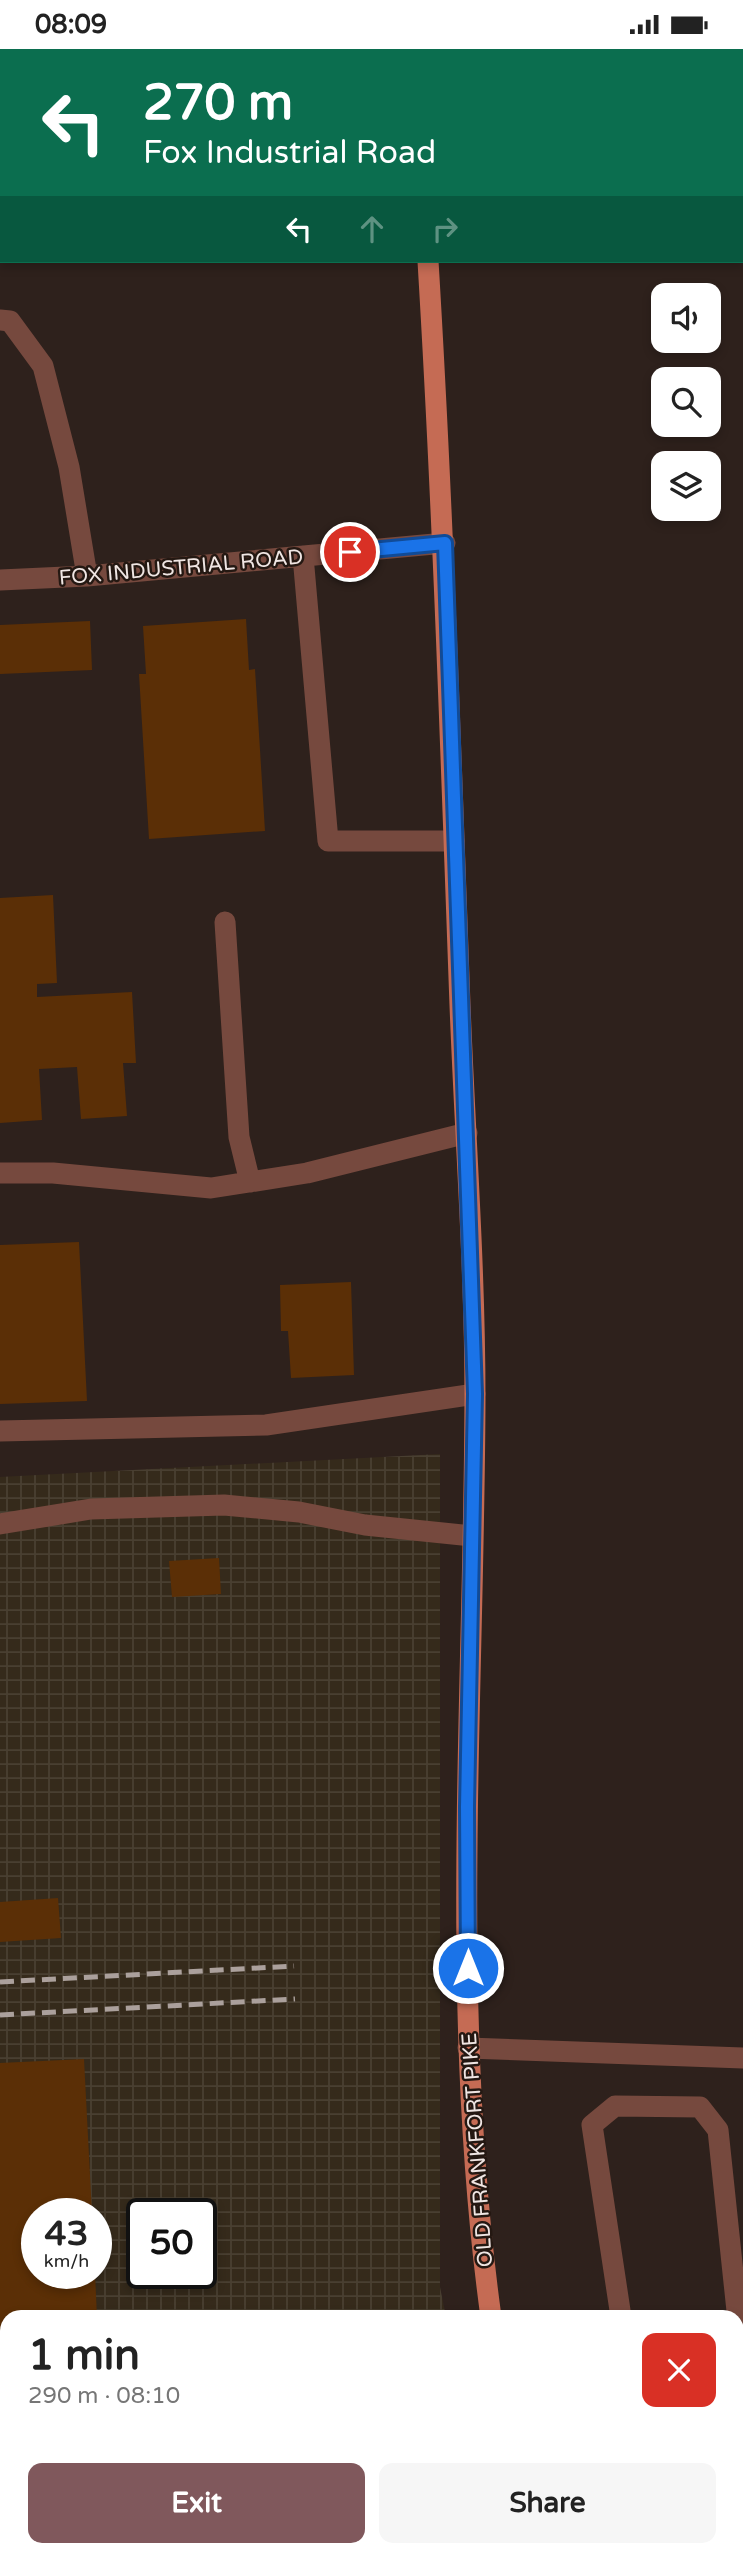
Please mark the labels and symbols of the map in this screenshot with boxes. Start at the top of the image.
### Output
pin [320,522,380,582]
street label: FOX INDUSTRIAL ROAD [58,544,304,591]
position arrow [431,1931,505,2005]
street label: OLD FRANKFORT PIKE [457,2032,498,2268]
speed limit sign: 50 [126,2198,217,2289]

